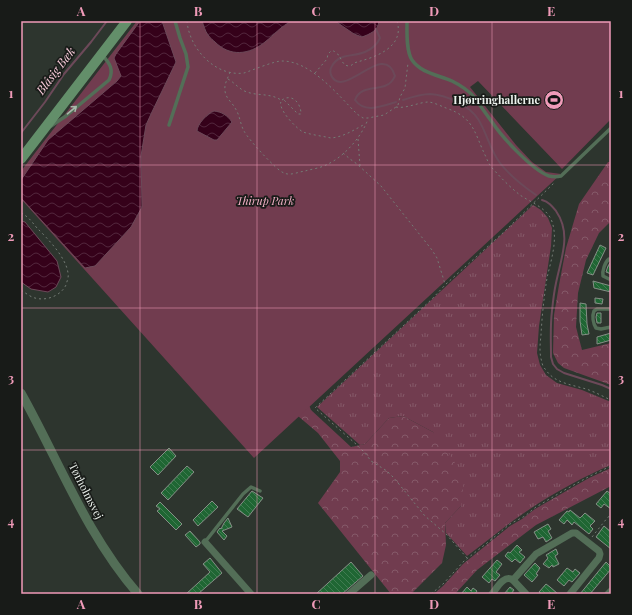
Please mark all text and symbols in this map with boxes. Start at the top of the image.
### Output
text: A [76,2,86,19]
text: B [194,2,203,19]
text: C [311,2,321,19]
text: D [429,2,439,19]
text: E [547,2,555,19]
water label: Blåsig Bæk [32,43,78,98]
text: 1 [9,84,14,101]
text: 1 [619,84,624,101]
sports icon: Hjørringhallerne [543,89,565,111]
place label: Hjørringhallerne [453,92,540,107]
one-way arrow [67,106,78,115]
park label: Thirup Park [236,193,294,208]
text: 2 [8,227,15,244]
text: 2 [618,227,625,244]
text: 3 [8,369,14,386]
text: 3 [618,369,624,386]
street label: Tørholmsvej [66,460,107,521]
text: 4 [8,512,15,529]
text: 4 [618,512,625,529]
text: A [76,595,86,612]
text: B [194,595,203,612]
text: C [311,595,321,612]
text: D [429,595,439,612]
text: E [547,595,555,612]

